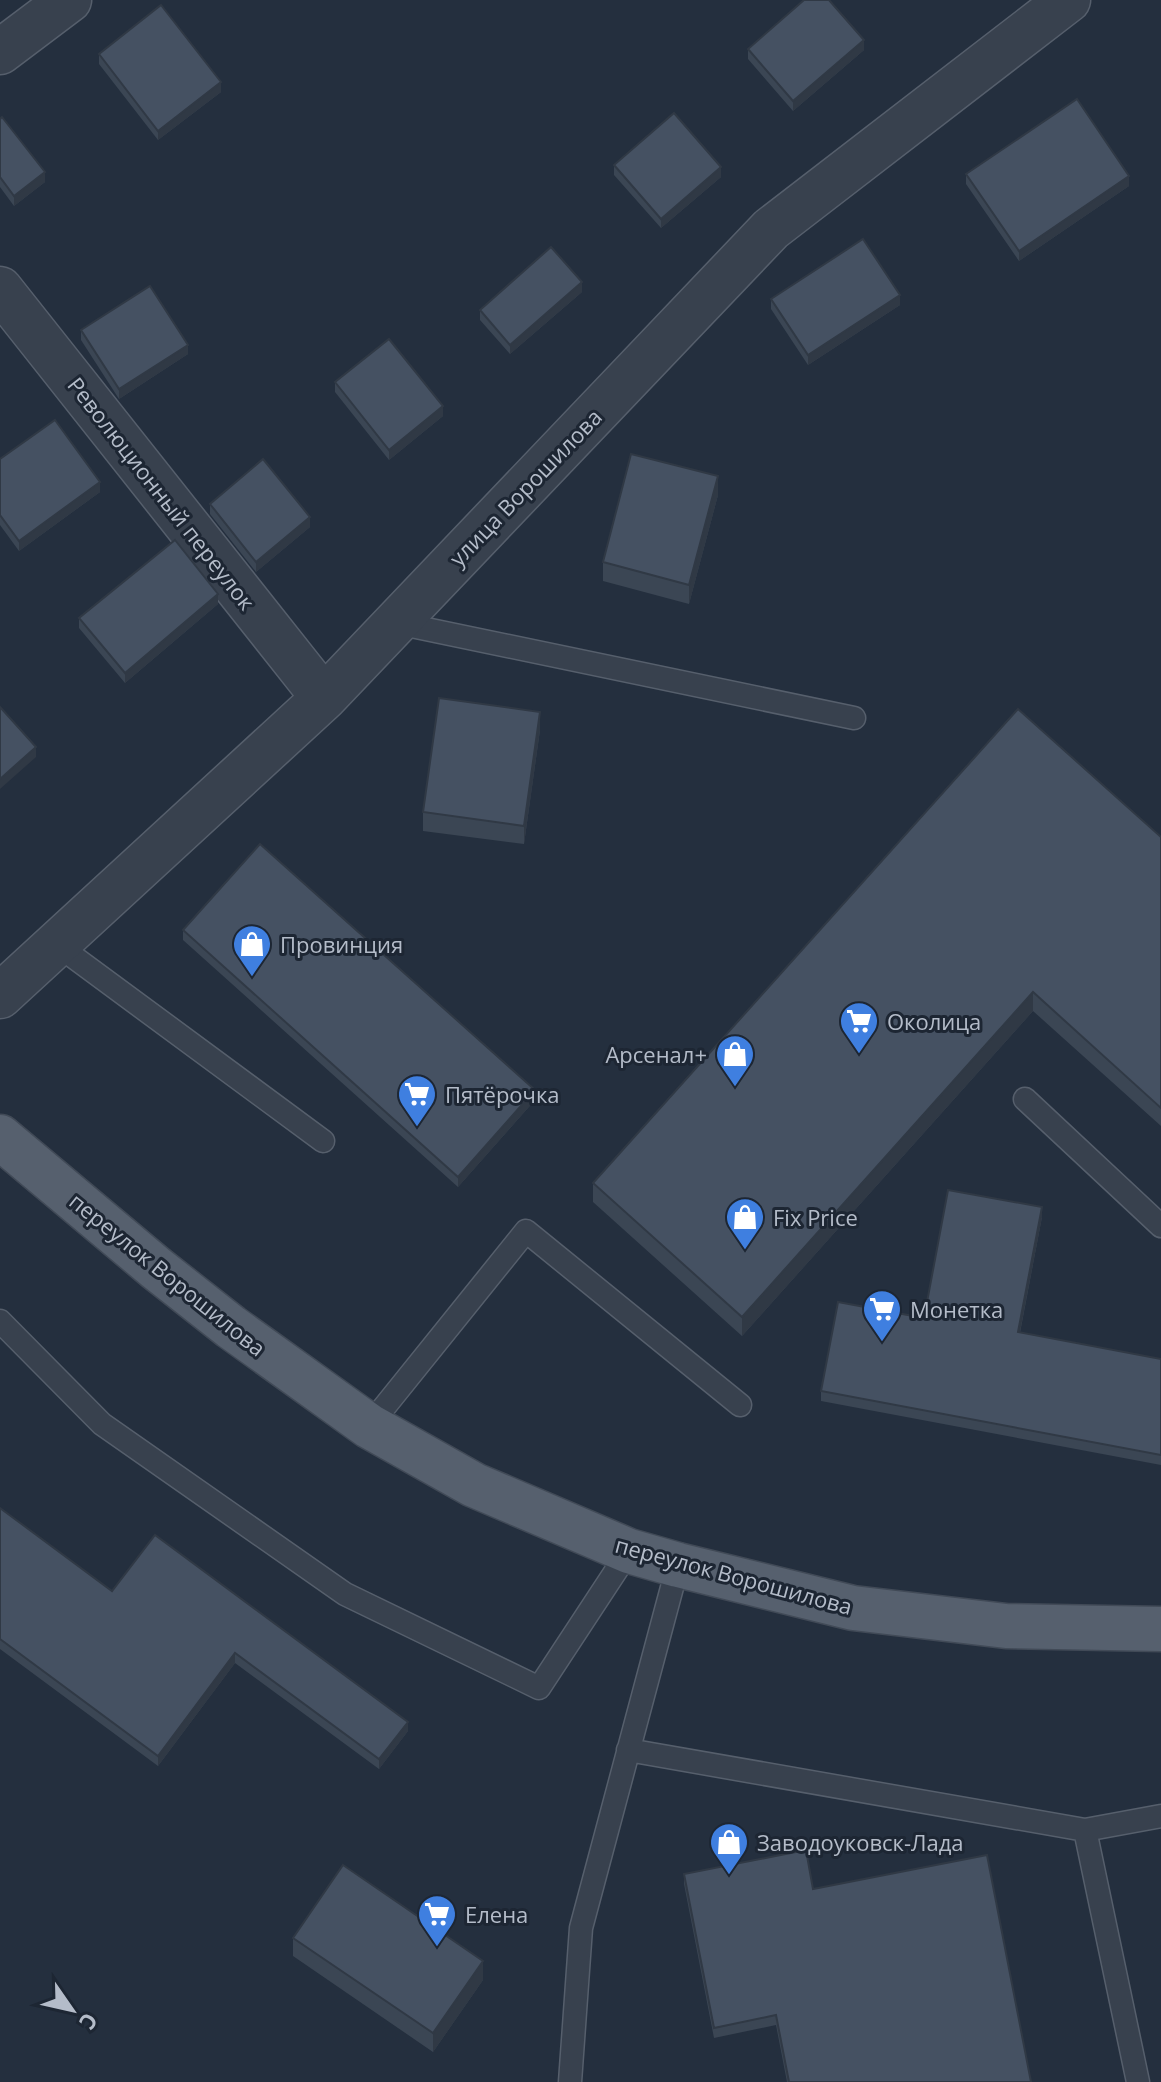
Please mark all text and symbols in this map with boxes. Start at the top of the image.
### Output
street label: Революционный переулок [62,370,263,616]
street label: улица Ворошилова [442,402,608,572]
shop icon: Провинция [231,923,273,978]
place label: Провинция [280,929,403,959]
supermarket icon: Околица [838,1000,880,1055]
place label: Околица [887,1006,981,1036]
shop icon: Арсенал+ [714,1033,756,1088]
place label: Арсенал+ [605,1039,707,1069]
supermarket icon: Пятёрочка [396,1073,438,1128]
place label: Пятёрочка [445,1079,560,1109]
street label: переулок Ворошилова [64,1186,272,1362]
shop icon: Fix Price [724,1196,766,1251]
place label: Fix Price [773,1202,858,1232]
supermarket icon: Монетка [861,1288,903,1343]
place label: Монетка [910,1294,1003,1324]
street label: переулок Ворошилова [612,1529,856,1621]
shop icon: Заводоуковск-Лада [708,1821,750,1876]
place label: Заводоуковск-Лада [757,1827,964,1857]
supermarket icon: Елена [416,1893,458,1948]
place label: Елена [465,1899,528,1929]
north arrow [32,1970,112,2050]
text: С [73,2008,106,2036]

